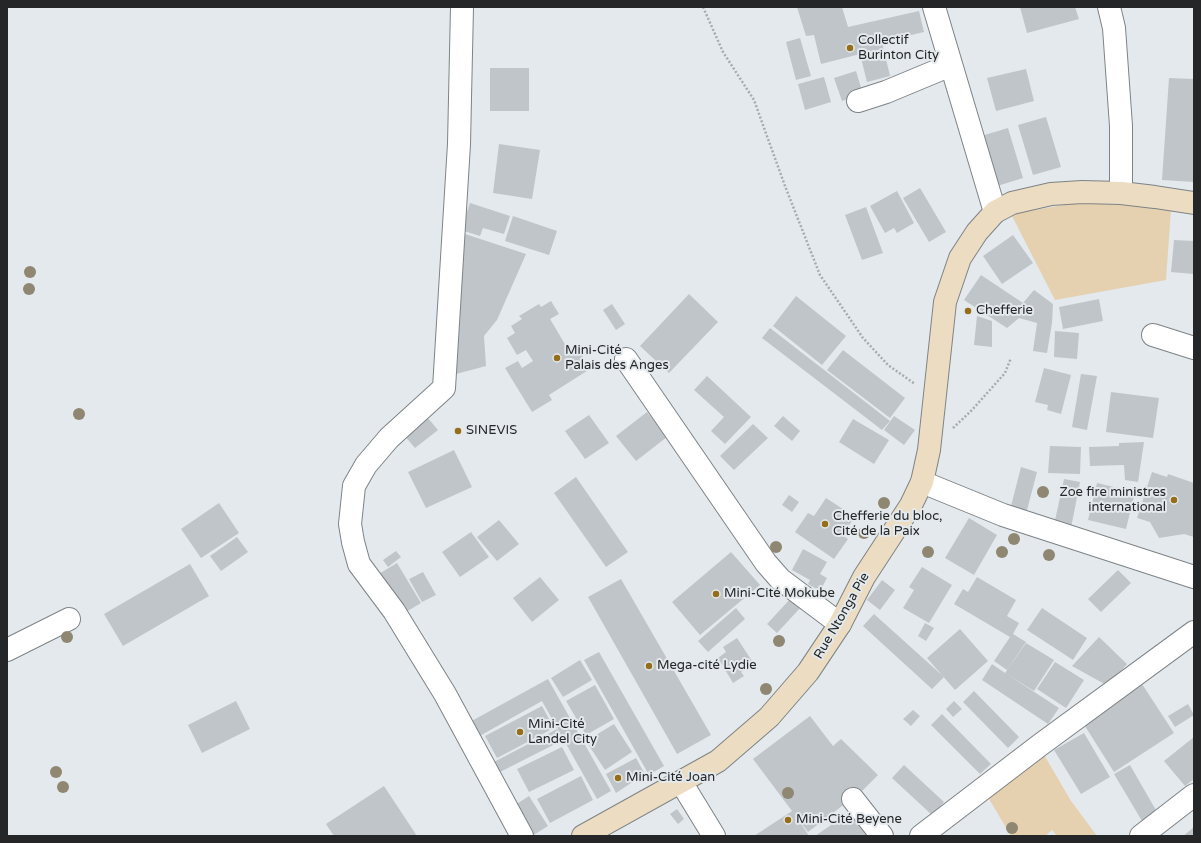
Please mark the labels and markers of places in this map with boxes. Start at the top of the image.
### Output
place label: Collectif Burinton City [858,33,939,64]
marker: Collectif Burinton City [845,43,855,53]
place label: Chefferie [976,303,1033,319]
marker: Chefferie [963,306,973,316]
place label: Mini-Cité Palais des Anges [565,343,669,374]
marker: Mini-Cité Palais des Anges [552,353,562,363]
place label: SINEVIS [466,423,517,439]
marker: SINEVIS [453,426,463,436]
place label: Zoe fire ministres international [1059,485,1166,516]
marker: Zoe fire ministres international [1169,495,1179,505]
place label: Chefferie du bloc, Cité de la Paix [833,509,942,540]
marker: Chefferie du bloc, Cité de la Paix [820,519,830,529]
place label: Mini-Cité Mokube [724,586,835,602]
marker: Mini-Cité Mokube [711,589,721,599]
place label: Mega-cité Lydie [657,658,757,674]
marker: Mega-cité Lydie [644,661,654,671]
place label: Mini-Cité Landel City [528,717,597,748]
marker: Mini-Cité Landel City [515,727,525,737]
place label: Mini-Cité Joan [626,770,715,786]
marker: Mini-Cité Joan [613,773,623,783]
place label: Mini-Cité Beyene [796,812,902,828]
marker: Mini-Cité Beyene [783,815,793,825]

